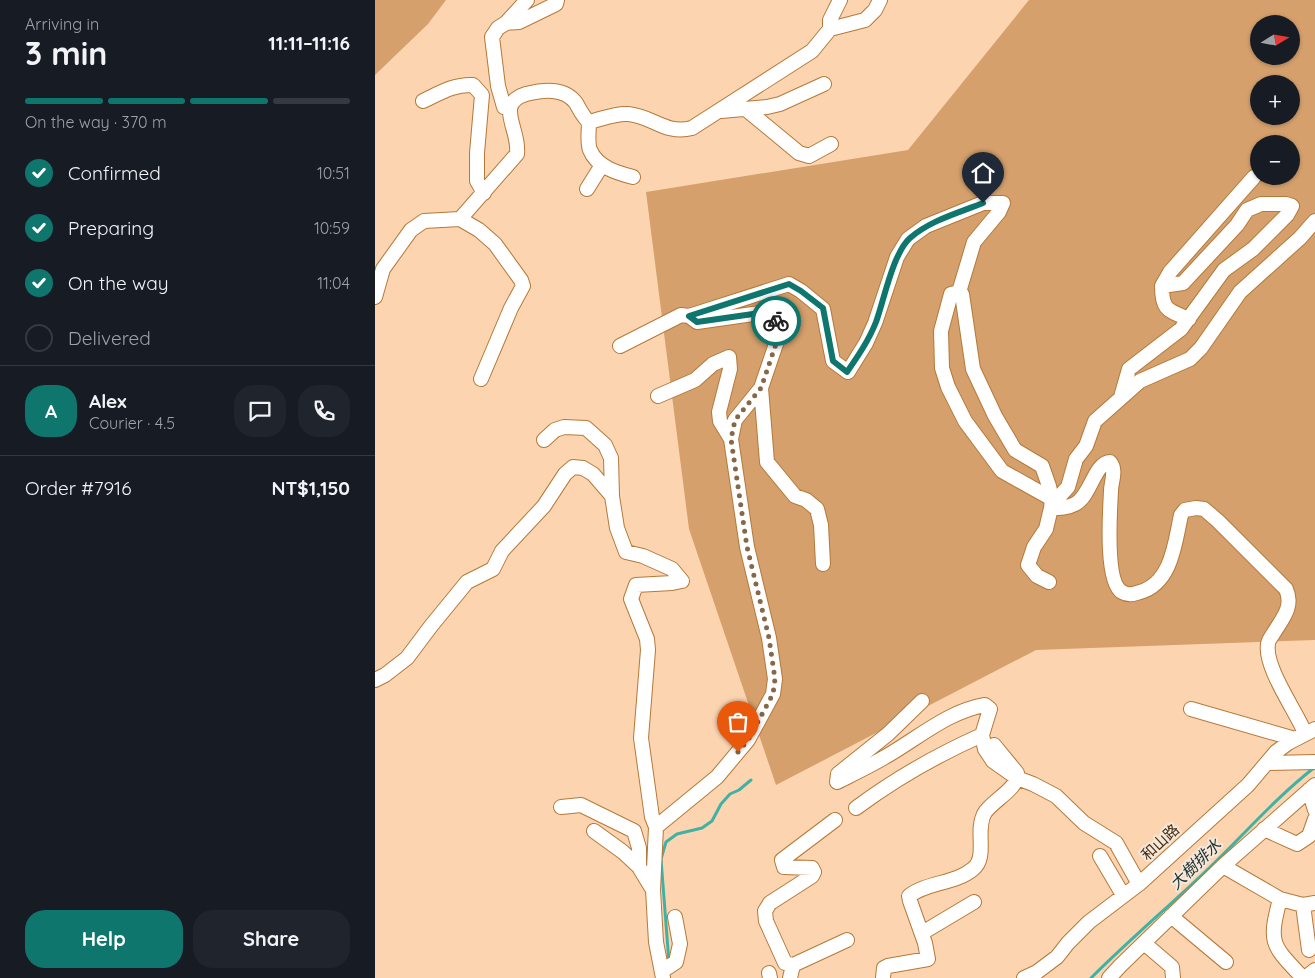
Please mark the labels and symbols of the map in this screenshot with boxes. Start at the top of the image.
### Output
north arrow [1250,15,1300,65]
pin [962,152,1004,203]
courier [751,296,801,346]
pin [717,701,759,752]
street label: 和山路 [1137,820,1183,864]
water label: 大樹排水 [1165,834,1226,893]

